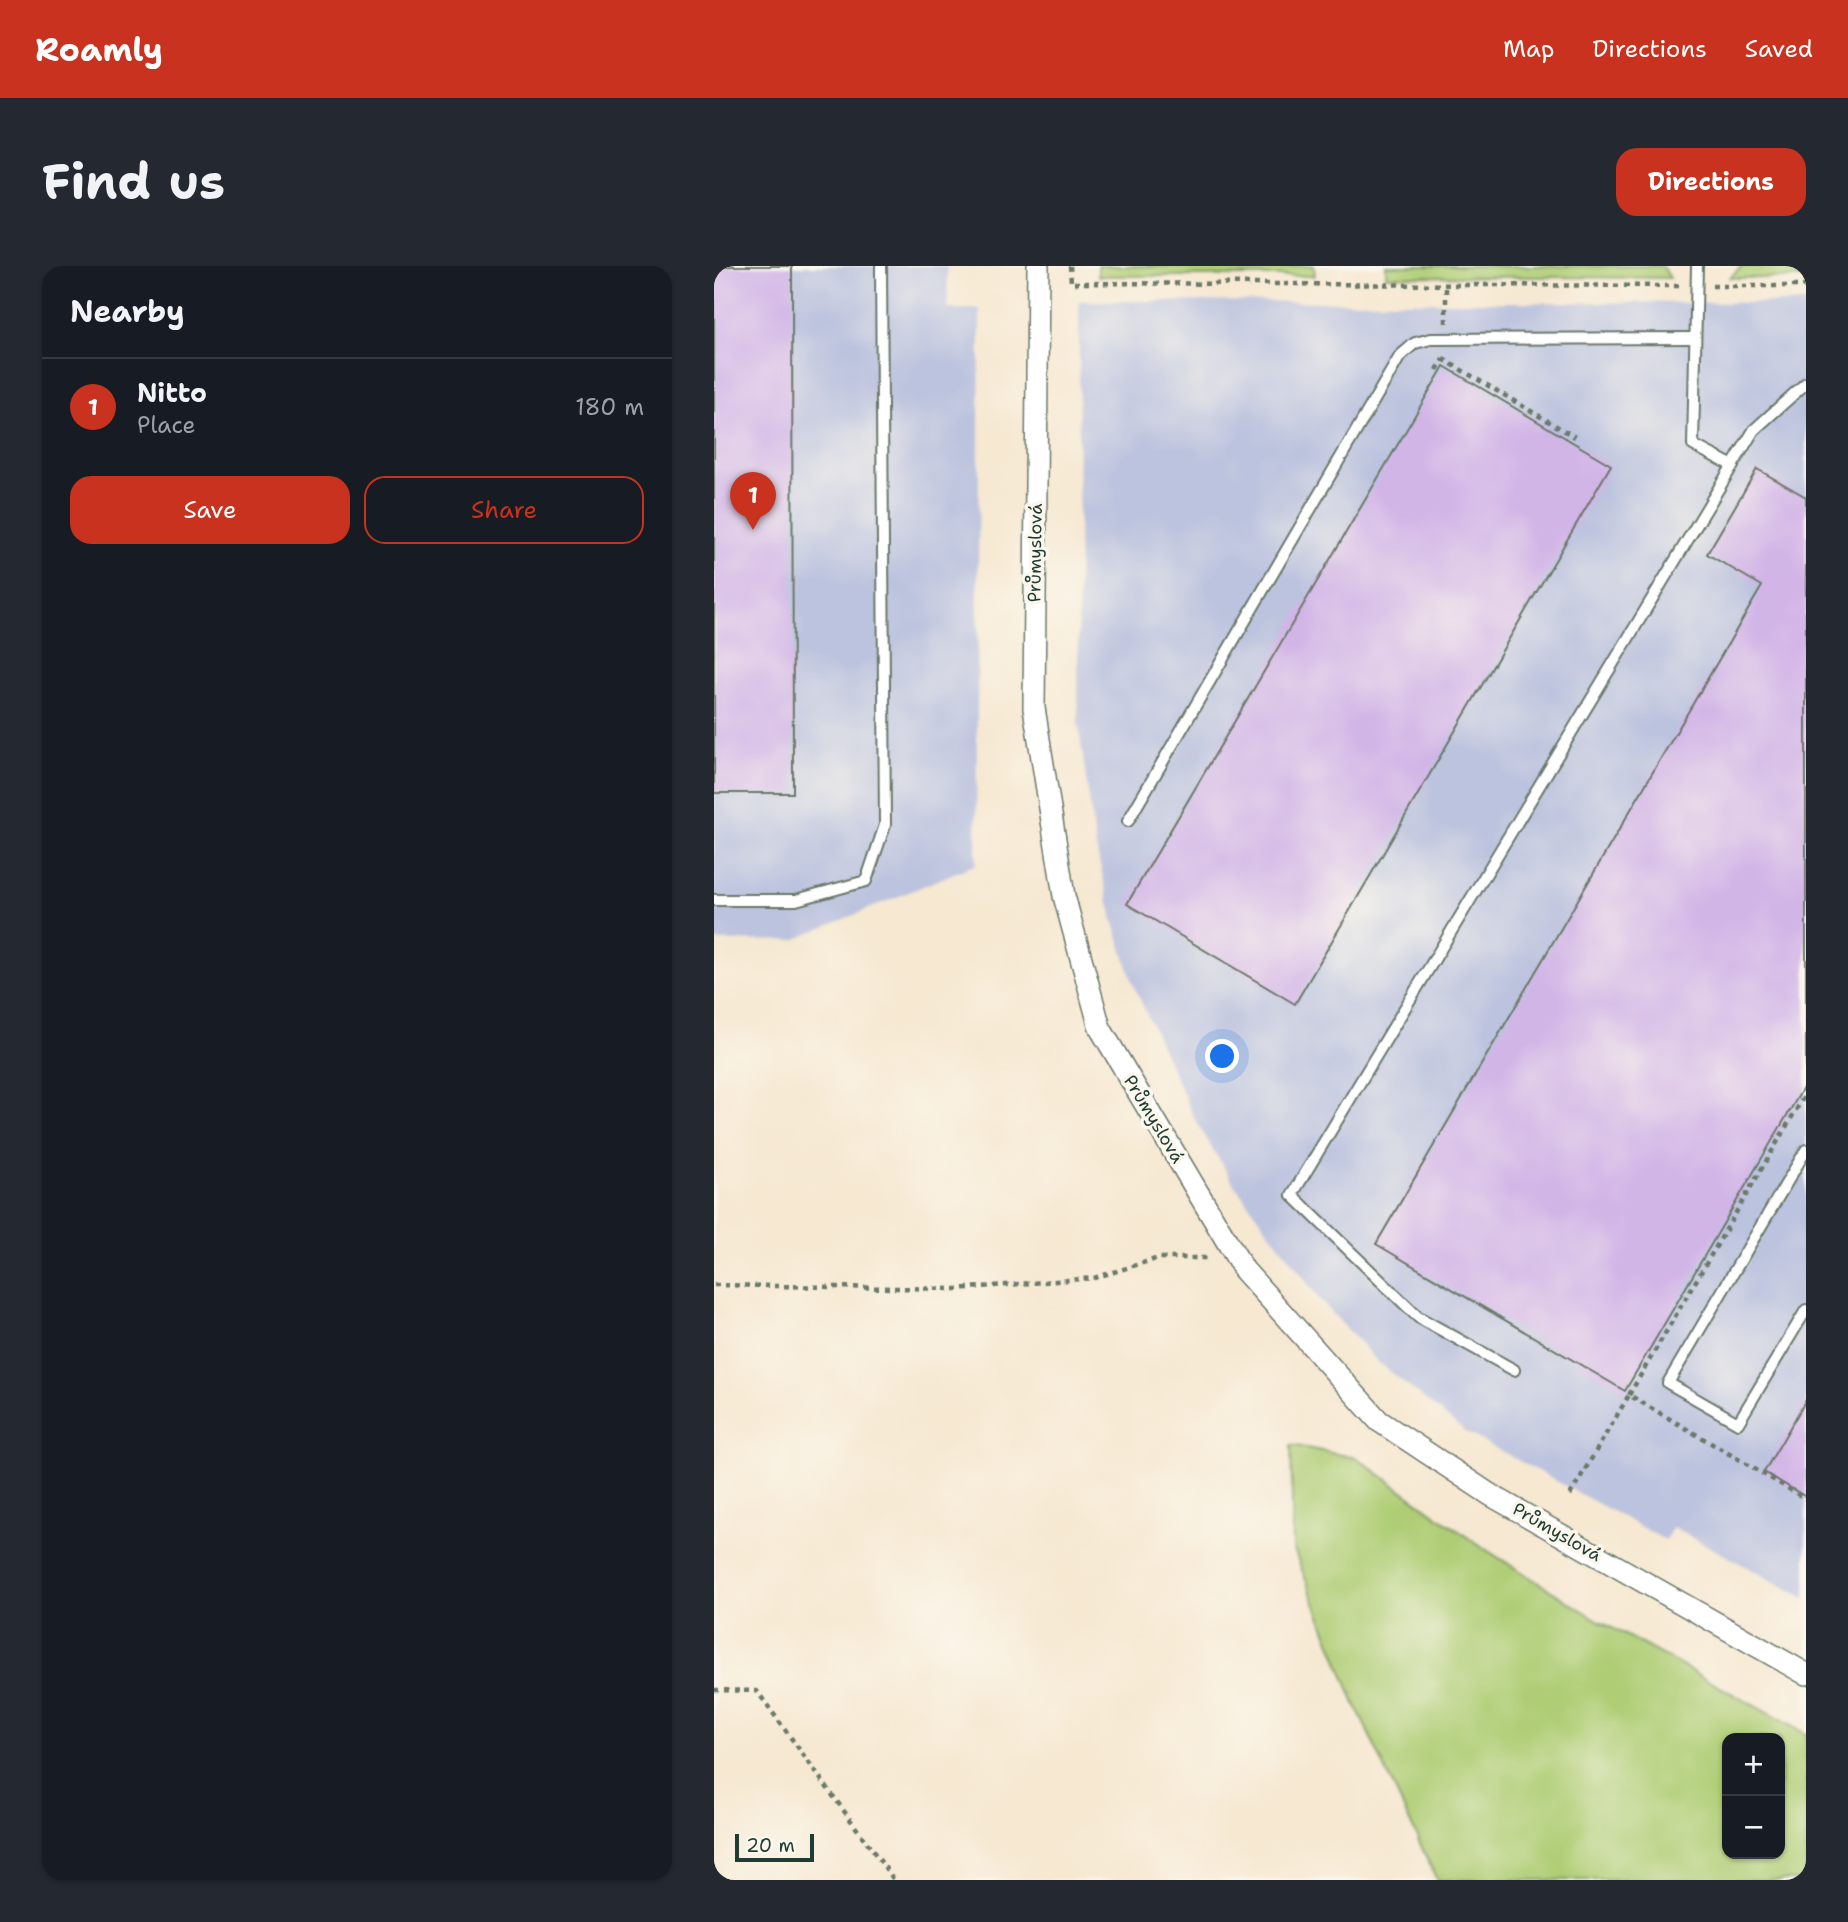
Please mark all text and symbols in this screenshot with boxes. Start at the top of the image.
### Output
text: Roamly [35,27,163,72]
text: Map [1503,33,1554,65]
text: Directions [1592,33,1707,65]
text: Saved [1745,33,1813,65]
button: Directions [1616,148,1806,216]
text: Find us [42,149,225,215]
text: Nearby [70,291,185,332]
text: Nitto [137,375,207,410]
text: 1 [88,392,98,422]
text: 180 m [575,392,644,422]
text: Place [137,410,196,440]
pin: 1 [730,472,776,530]
button: Save [70,476,350,544]
button: Share [364,476,644,544]
street label: Průmyslová [1022,503,1048,603]
your location [1205,1039,1239,1073]
street label: Průmyslová [1118,1070,1190,1168]
street label: Průmyslová [1508,1497,1606,1567]
map controls [1722,1733,1785,1859]
button: + [1722,1733,1785,1796]
button: − [1722,1796,1785,1859]
scale bar [735,1831,814,1863]
text: 20 m [746,1833,795,1858]

